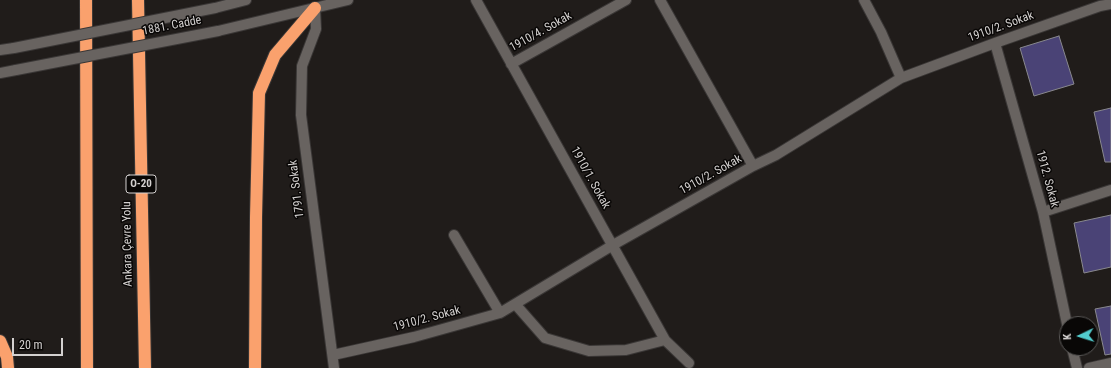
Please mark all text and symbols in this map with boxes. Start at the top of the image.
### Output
street label: 1910/2. Sokak [966,8,1036,46]
street label: 1910/4. Sokak [507,9,575,55]
street label: 1881. Cadde [141,13,203,39]
street label: 1910/1. Sokak [567,144,613,212]
street label: 1912. Sokak [1032,149,1062,209]
street label: 1910/2. Sokak [677,152,745,198]
street label: 1791. Sokak [286,159,308,219]
road number: O-20 [126,175,156,193]
street label: Ankara Çevre Yolu [120,201,136,287]
street label: 1910/2. Sokak [392,303,462,335]
north arrow [1059,316,1099,356]
scale bar [14,330,65,356]
text: K [1061,333,1074,340]
text: 20 m [19,338,43,352]

